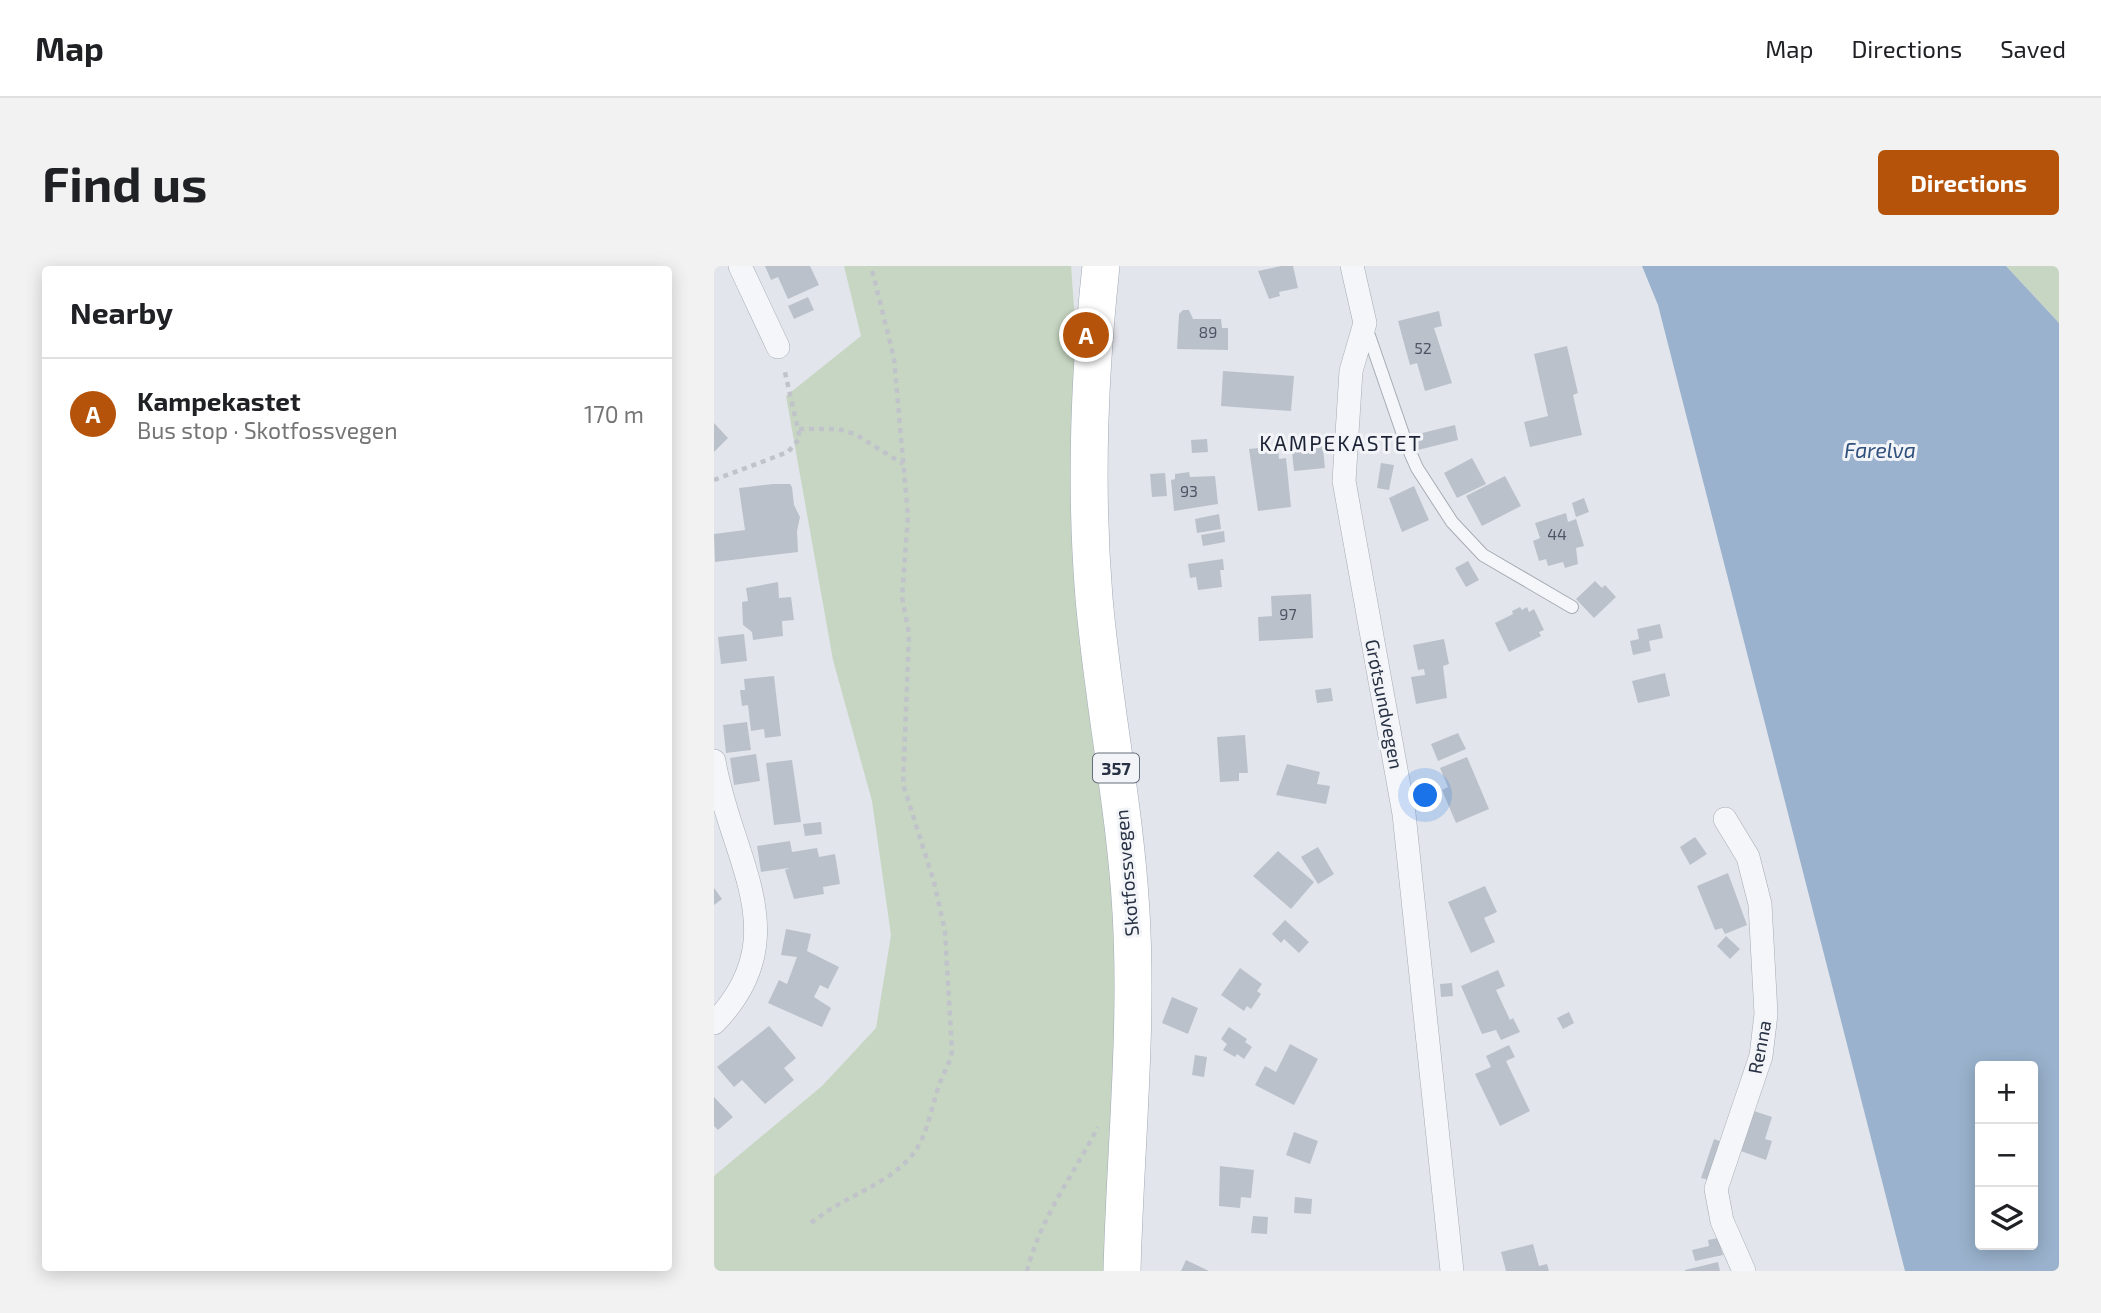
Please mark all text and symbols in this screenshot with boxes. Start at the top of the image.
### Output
text: Map [35,28,104,68]
text: Map [1765,34,1813,63]
text: Directions [1851,34,1962,63]
text: Saved [2000,34,2066,63]
button: Directions [1878,150,2059,215]
text: Find us [42,153,207,212]
text: Nearby [70,294,173,330]
pin: A [1063,309,1109,361]
house number: 89 [1199,322,1217,341]
house number: 52 [1414,338,1432,357]
text: Kampekastet [137,385,301,416]
text: A [85,400,101,428]
text: 170 m [584,400,644,428]
text: Bus stop · Skotfossvegen [137,416,398,444]
district label: KAMPEKASTET [1259,430,1423,455]
water label: Farelva [1844,437,1916,462]
house number: 93 [1180,481,1198,500]
house number: 44 [1547,524,1567,543]
house number: 97 [1279,604,1297,623]
street label: Grøtsundvegen [1361,637,1409,771]
road number: 357 [1093,754,1139,782]
your location [1408,778,1442,812]
street label: Skotfossvegen [1109,809,1143,937]
street label: Renna [1743,1018,1775,1076]
map controls [1975,1061,2038,1250]
button: + [1975,1061,2038,1124]
button: − [1975,1124,2038,1187]
button: layers [1975,1187,2038,1250]

